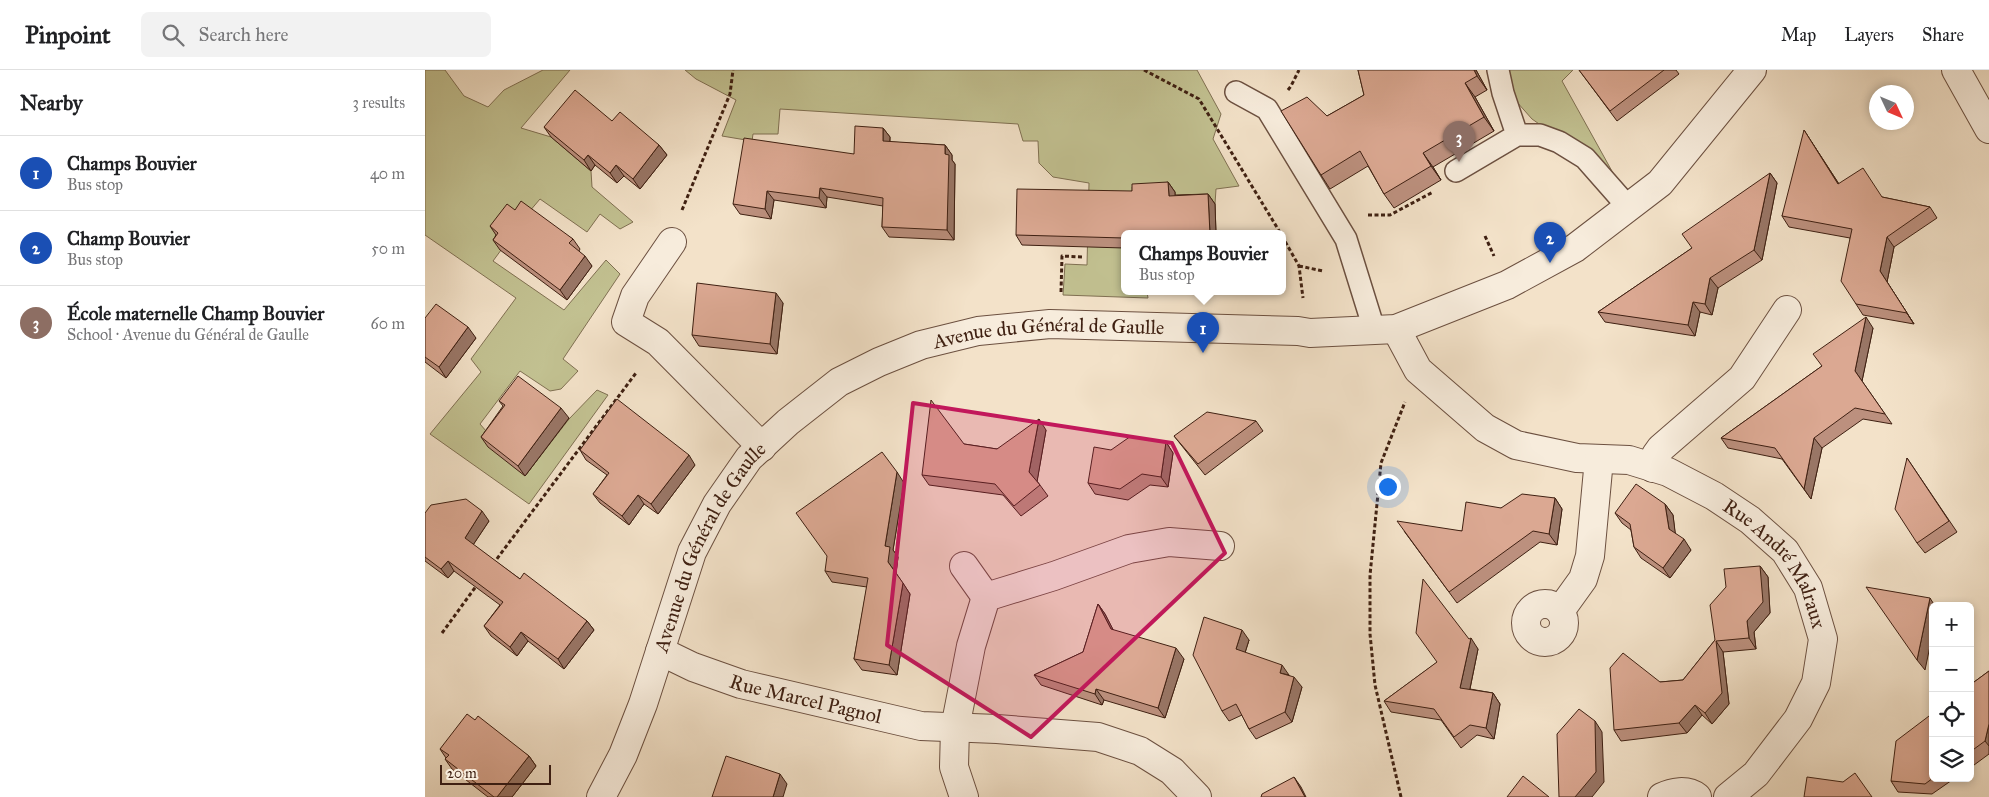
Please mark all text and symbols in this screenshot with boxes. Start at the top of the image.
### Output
search box [141,12,491,57]
text: Pinpoint [25,20,111,50]
icon: search [159,21,187,49]
text: Search here [199,23,289,46]
text: Map [1781,24,1816,46]
text: Layers [1844,24,1894,46]
text: Share [1922,24,1964,46]
north arrow [1869,85,1914,130]
text: Nearby [20,90,83,116]
text: 3 results [352,93,405,112]
pin: 3 [1443,121,1475,162]
text: Champs Bouvier [67,152,197,175]
text: 1 [33,164,39,183]
text: 40 m [370,164,405,183]
text: Bus stop [67,175,123,194]
pin: 2 [1534,222,1566,263]
text: Champ Bouvier [67,227,190,250]
popup [1121,230,1286,295]
text: 2 [32,239,40,258]
text: 50 m [371,239,405,258]
text: Champs Bouvier [1139,242,1268,265]
text: Bus stop [67,250,123,269]
text: Bus stop [1139,265,1195,284]
text: École maternelle Champ Bouvier [67,302,324,325]
street label: Avenue du Général de Gaulle [929,312,1165,354]
pin: 1 [1187,312,1219,353]
text: 3 [33,314,39,333]
text: 60 m [371,314,405,333]
text: School · Avenue du Général de Gaulle [67,325,309,344]
street label: Avenue du Général de Gaulle [648,437,771,656]
your location [1375,474,1401,500]
street label: Rue André Malraux [1719,494,1831,631]
map controls [1929,602,1974,782]
button: + [1929,602,1974,647]
button: − [1929,647,1974,692]
street label: Rue Marcel Pagnol [726,669,885,729]
button: locate [1929,692,1974,737]
button: layers [1929,737,1974,782]
scale bar [440,762,551,785]
text: 20 m [447,765,477,782]

